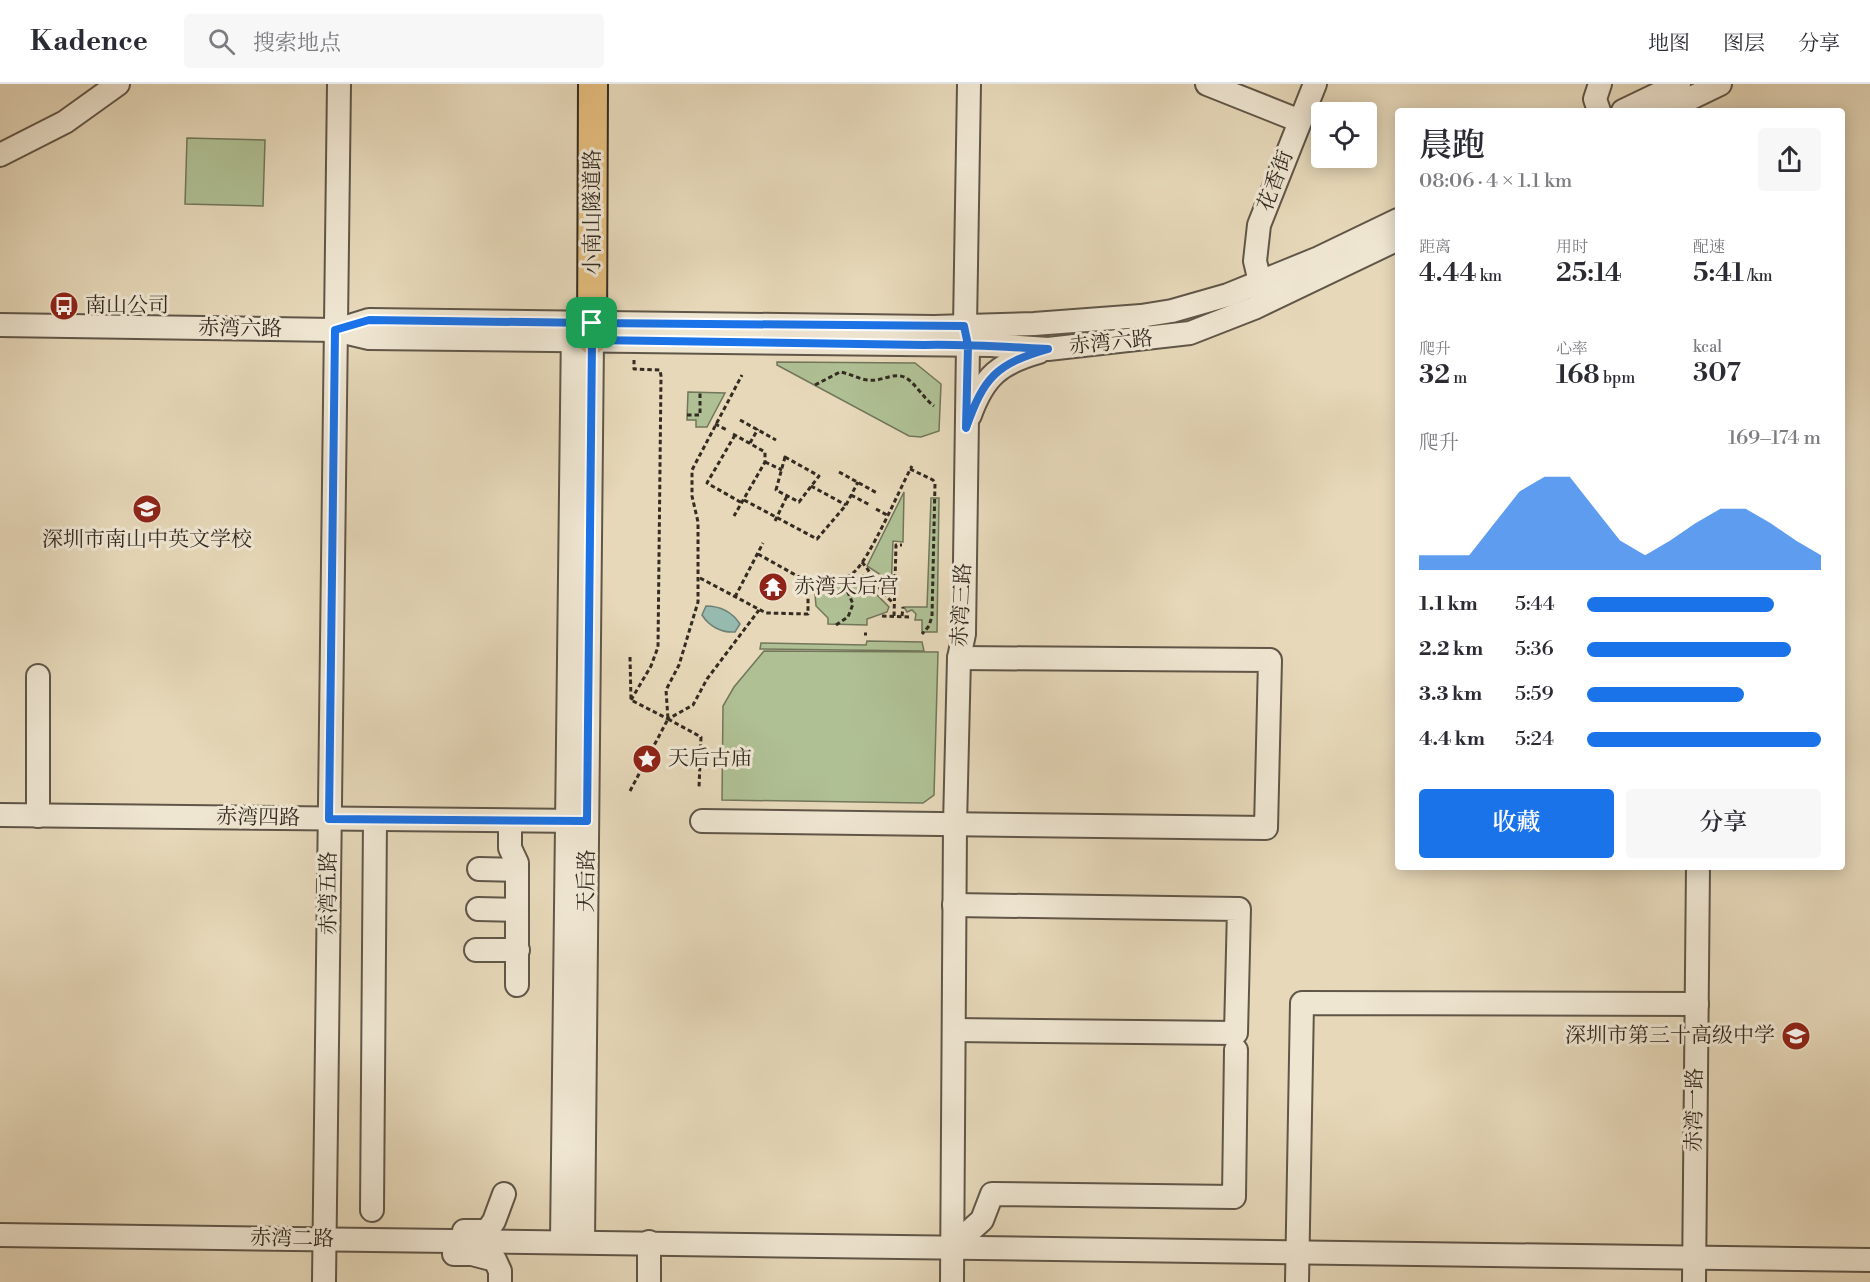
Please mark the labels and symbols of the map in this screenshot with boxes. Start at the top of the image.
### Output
street label: 花香街 [1253,147,1299,215]
street label: 小南山隧道路 [580,149,606,275]
bus stop icon: 南山公司 [48,290,80,322]
place label: 南山公司 [85,293,169,319]
pin [566,297,617,348]
street label: 赤湾六路 [198,315,282,343]
street label: 赤湾六路 [1068,326,1154,360]
school or university icon: 深圳市南山中英文学校 [131,493,163,525]
place label: 深圳市南山中英文学校 [42,527,252,553]
street label: 赤湾三路 [947,562,977,648]
temple icon: 赤湾天后宫 [757,571,789,603]
place label: 赤湾天后宫 [794,574,899,600]
place icon: 天后古庙 [631,743,663,775]
place label: 天后古庙 [668,746,752,772]
street label: 赤湾四路 [216,804,300,832]
street label: 天后路 [573,849,601,913]
street label: 赤湾五路 [316,851,342,935]
school or university icon: 深圳市第三十高级中学 [1780,1020,1812,1052]
place label: 深圳市第三十高级中学 [1565,1023,1775,1049]
street label: 赤湾一路 [1681,1068,1709,1152]
street label: 赤湾二路 [250,1225,334,1253]

